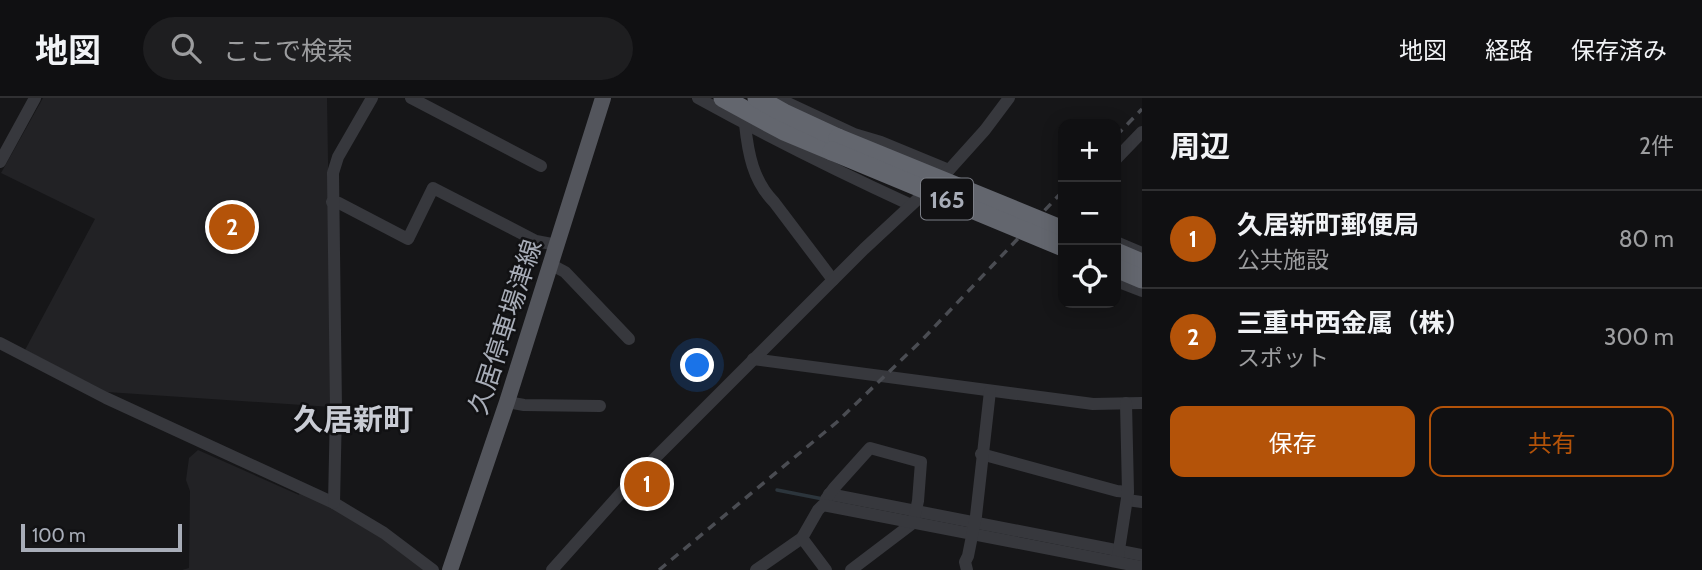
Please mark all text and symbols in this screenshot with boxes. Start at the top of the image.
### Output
search box [143,17,633,80]
icon: search [167,29,205,67]
text: 地図 [35,30,101,70]
text: ここで検索 [223,35,353,67]
text: 地図 [1399,36,1447,65]
text: 経路 [1485,36,1533,65]
text: 保存済み [1571,36,1667,65]
map controls [1058,119,1121,308]
button: + [1058,119,1121,182]
text: 周辺 [1170,128,1230,165]
text: 2件 [1639,132,1674,160]
road number: 165 [921,178,973,220]
button: − [1058,182,1121,245]
pin: 2 [209,201,255,253]
text: 久居新町郵便局 [1237,209,1419,241]
text: 1 [1189,225,1197,253]
text: 80 m [1619,225,1674,253]
street label: 久居停車場津線 [462,236,548,418]
button: locate [1058,245,1121,308]
text: 公共施設 [1237,246,1329,274]
text: 三重中西金属（株） [1237,307,1471,339]
text: 2 [1187,323,1199,351]
text: 300 m [1604,323,1674,351]
text: スポット [1237,344,1329,372]
your location [680,348,714,382]
district label: 久居新町 [293,401,413,438]
button: 保存 [1170,406,1415,477]
button: 共有 [1429,406,1674,477]
pin: 1 [624,458,670,510]
scale bar [21,521,182,553]
text: 100 m [32,524,86,547]

